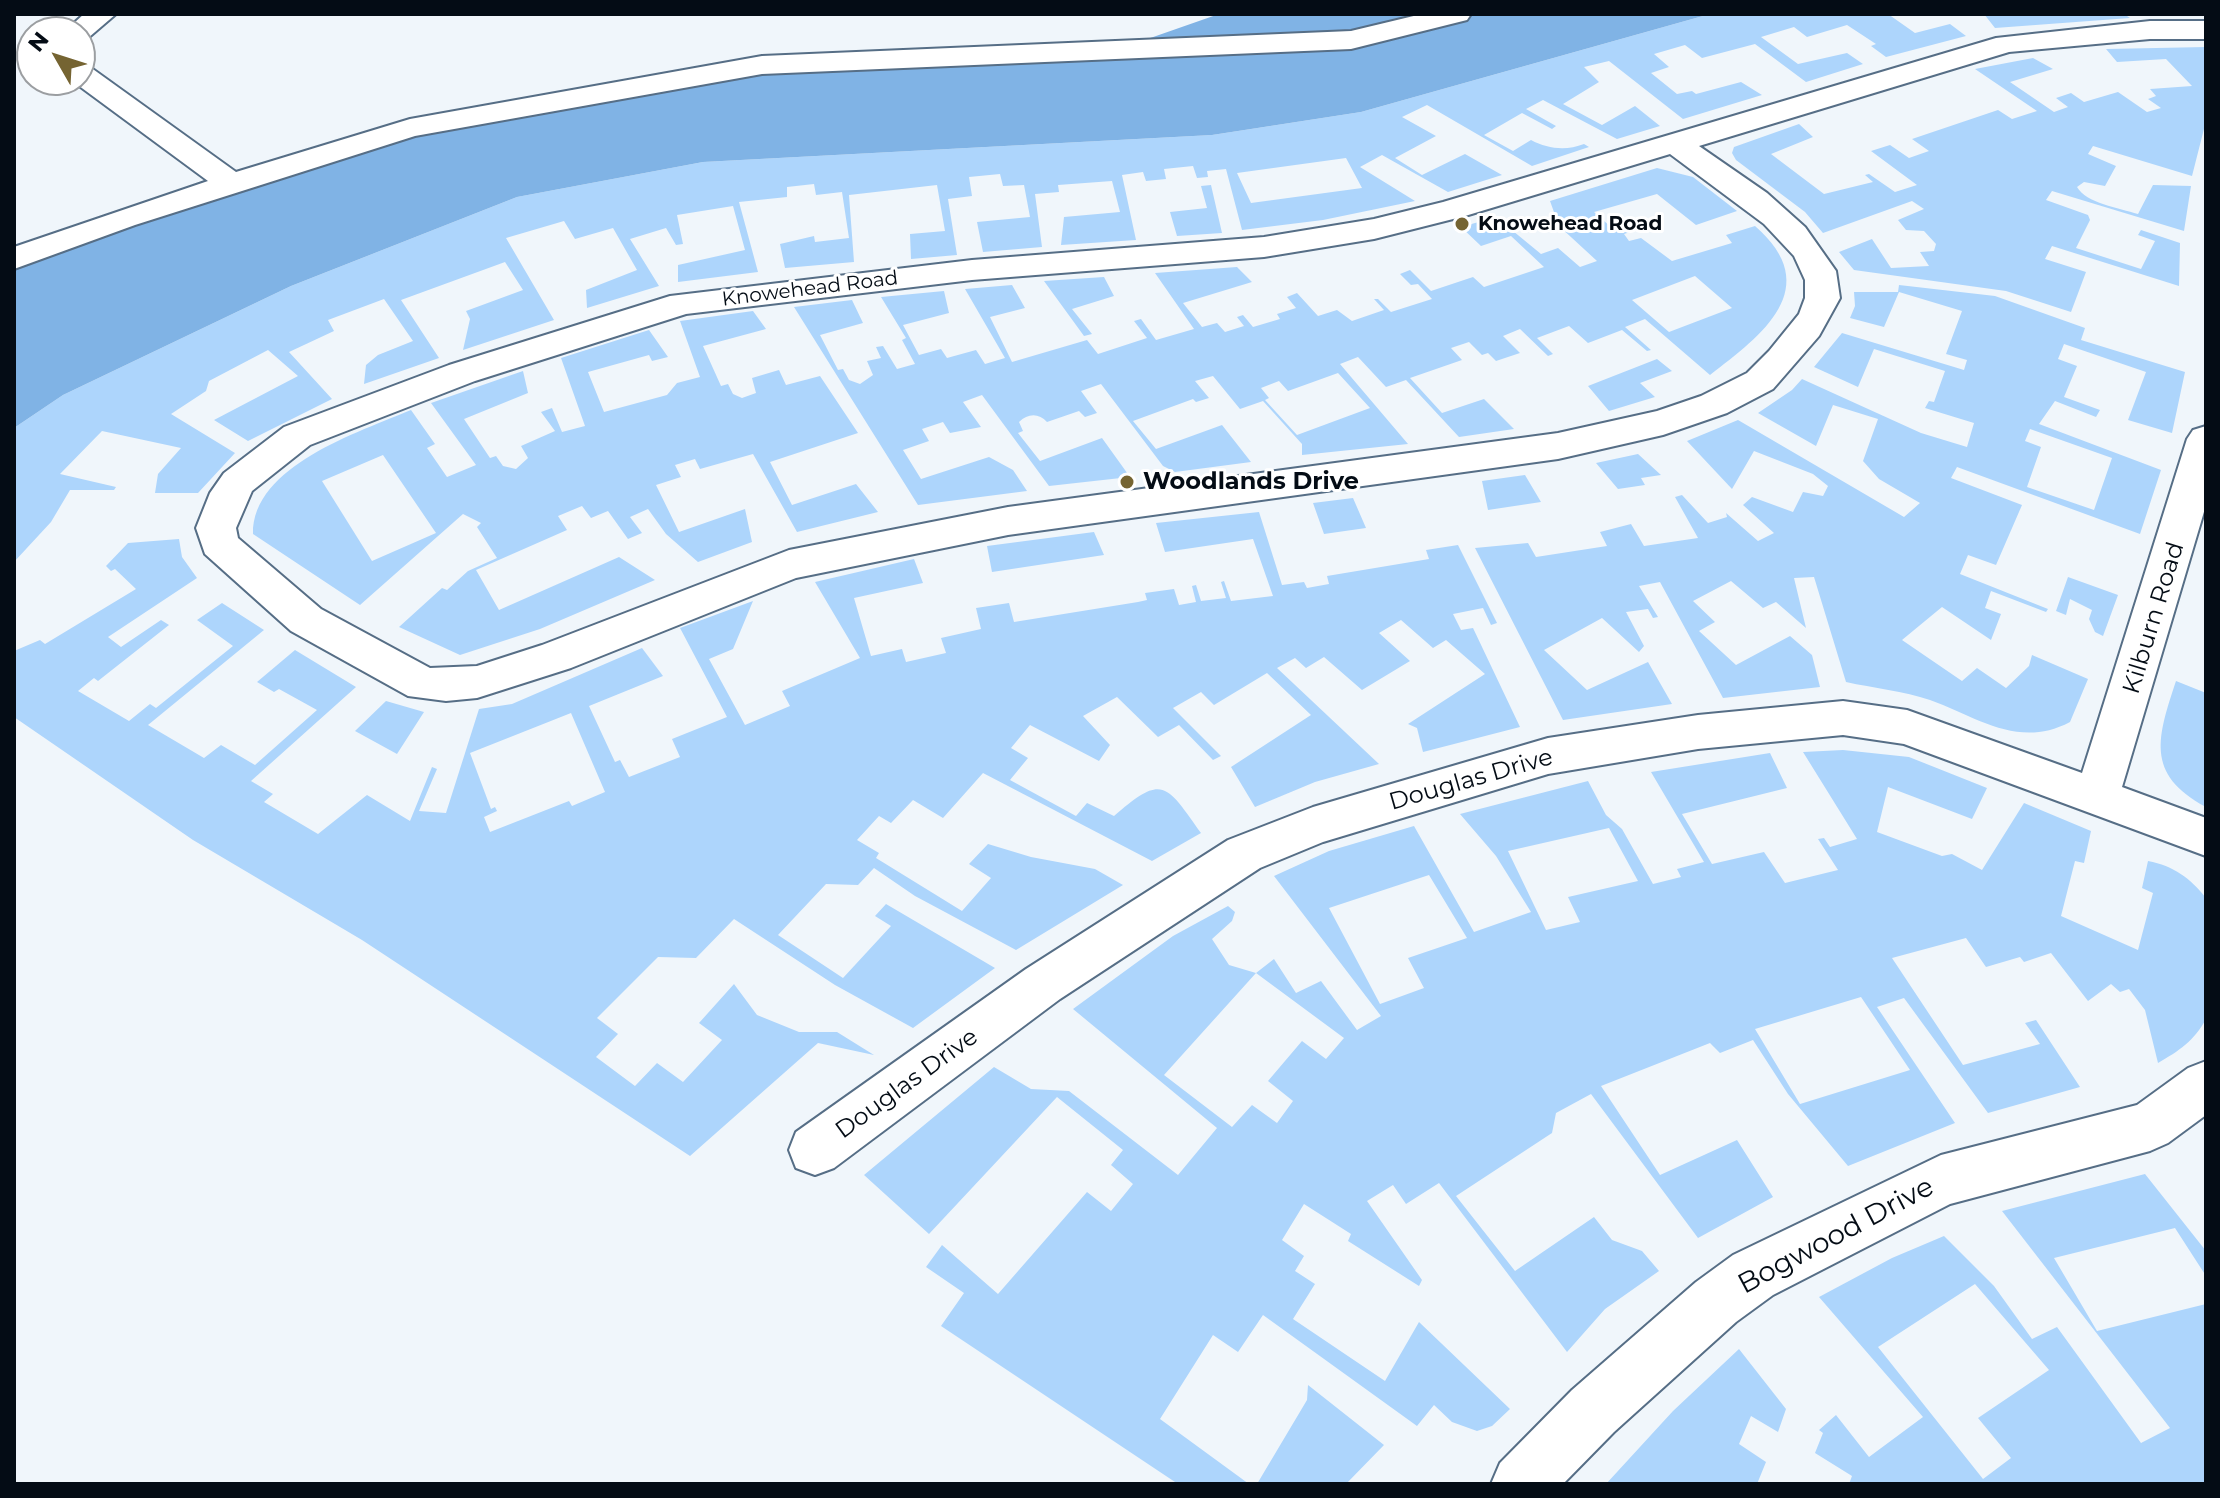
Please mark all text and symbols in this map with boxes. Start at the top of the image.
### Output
north arrow [16,16,96,96]
text: N [22,26,55,57]
place label: Knowehead Road [1478,212,1662,236]
marker: Knowehead Road [1453,215,1471,233]
street label: Knowehead Road [721,266,899,312]
place label: Woodlands Drive [1143,468,1359,496]
marker: Woodlands Drive [1118,473,1136,491]
street label: Kilburn Road [2117,539,2191,697]
street label: Douglas Drive [1386,743,1556,817]
street label: Douglas Drive [830,1023,984,1145]
street label: Bogwood Drive [1732,1170,1940,1302]

